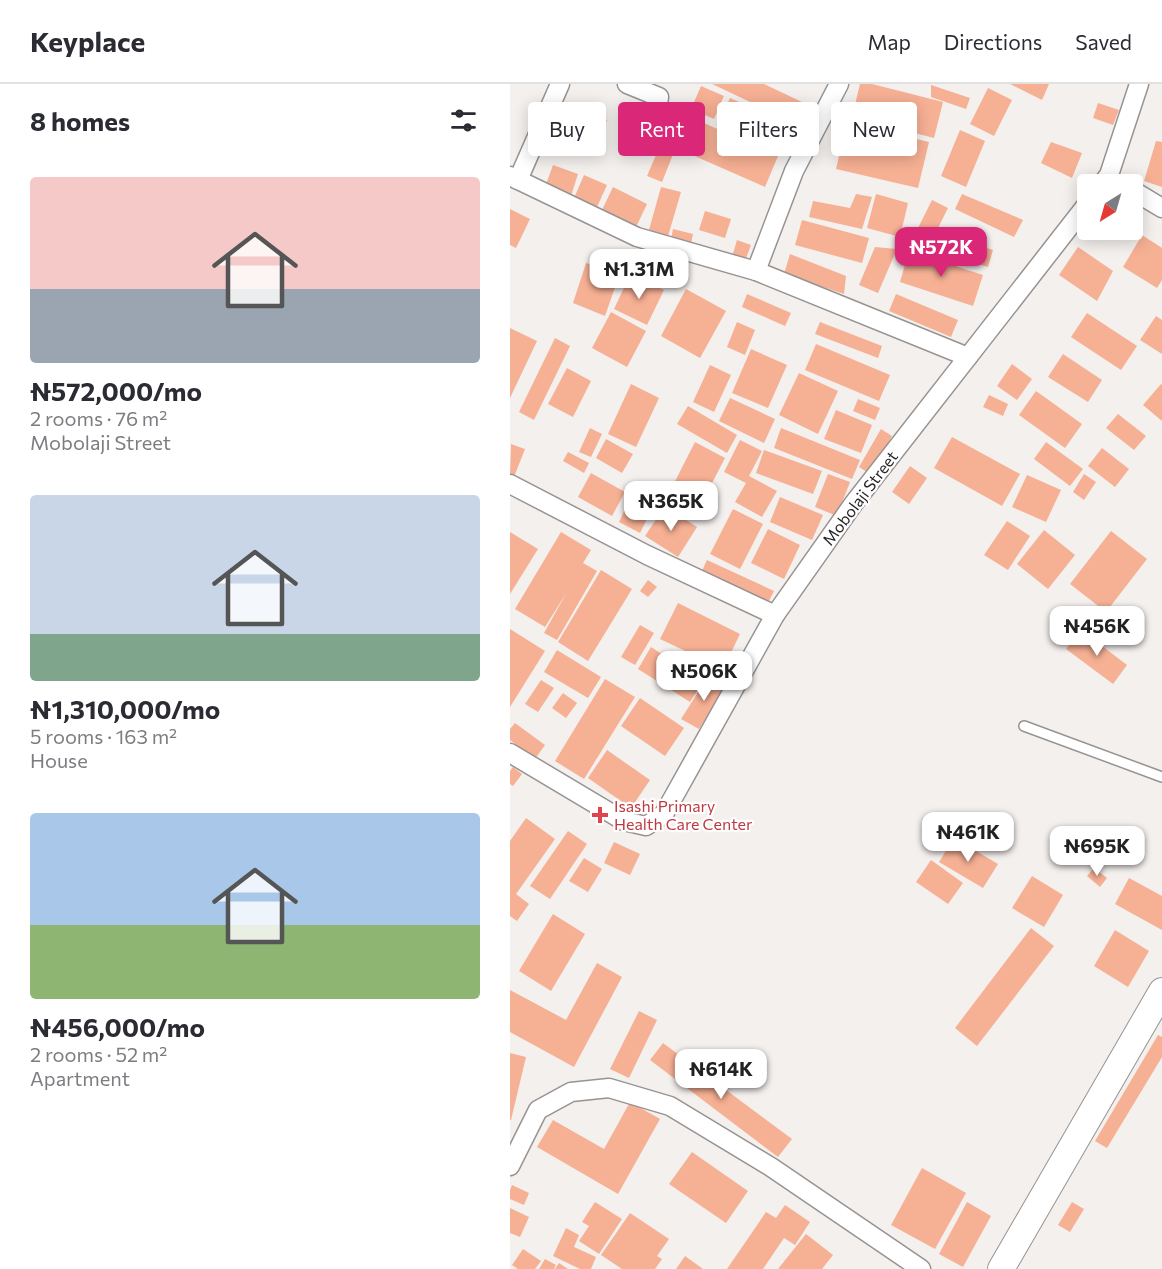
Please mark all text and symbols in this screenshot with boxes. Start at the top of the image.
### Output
text: Keyplace [30,24,145,58]
text: Map [868,29,911,54]
text: Directions [944,29,1042,54]
text: Saved [1075,29,1132,54]
chip: Buy [528,102,606,156]
chip: Rent [618,102,705,156]
chip: Filters [717,102,819,156]
chip: New [831,102,917,156]
icon: filters [447,104,480,137]
text: 8 homes [30,105,130,136]
north arrow [1077,174,1143,240]
map controls [1077,174,1143,240]
icon: home [201,216,309,324]
pin: ₦572K [899,227,983,278]
text: ₦572K [909,234,973,258]
pin: ₦1.31M [590,249,688,300]
text: ₦1.31M [604,256,674,280]
text: ₦572,000/mo [30,375,202,406]
text: 2 rooms · 76 m² [30,406,167,430]
text: Mobolaji Street [30,430,171,454]
street label: Mobolaji Street [818,447,901,548]
pin: ₦365K [629,481,713,532]
text: ₦365K [638,488,704,512]
icon: home [201,534,309,642]
pin: ₦456K [1055,606,1139,657]
text: ₦456K [1064,613,1130,637]
pin: ₦506K [662,651,746,702]
text: ₦506K [670,658,738,682]
text: ₦1,310,000/mo [30,693,220,724]
text: 5 rooms · 163 m² [30,724,177,748]
text: House [30,748,88,772]
place label: Isashi Primary Health Care Center [614,796,753,833]
marker: Isashi Primary Health Care Center [591,806,609,824]
pin: ₦461K [926,812,1010,863]
text: ₦461K [936,819,1000,843]
pin: ₦695K [1055,826,1139,877]
text: ₦695K [1064,833,1130,857]
icon: home [201,852,309,960]
text: ₦456,000/mo [30,1011,205,1042]
text: 2 rooms · 52 m² [30,1042,167,1066]
pin: ₦614K [679,1049,763,1100]
text: ₦614K [689,1056,753,1080]
text: Apartment [30,1066,130,1090]

